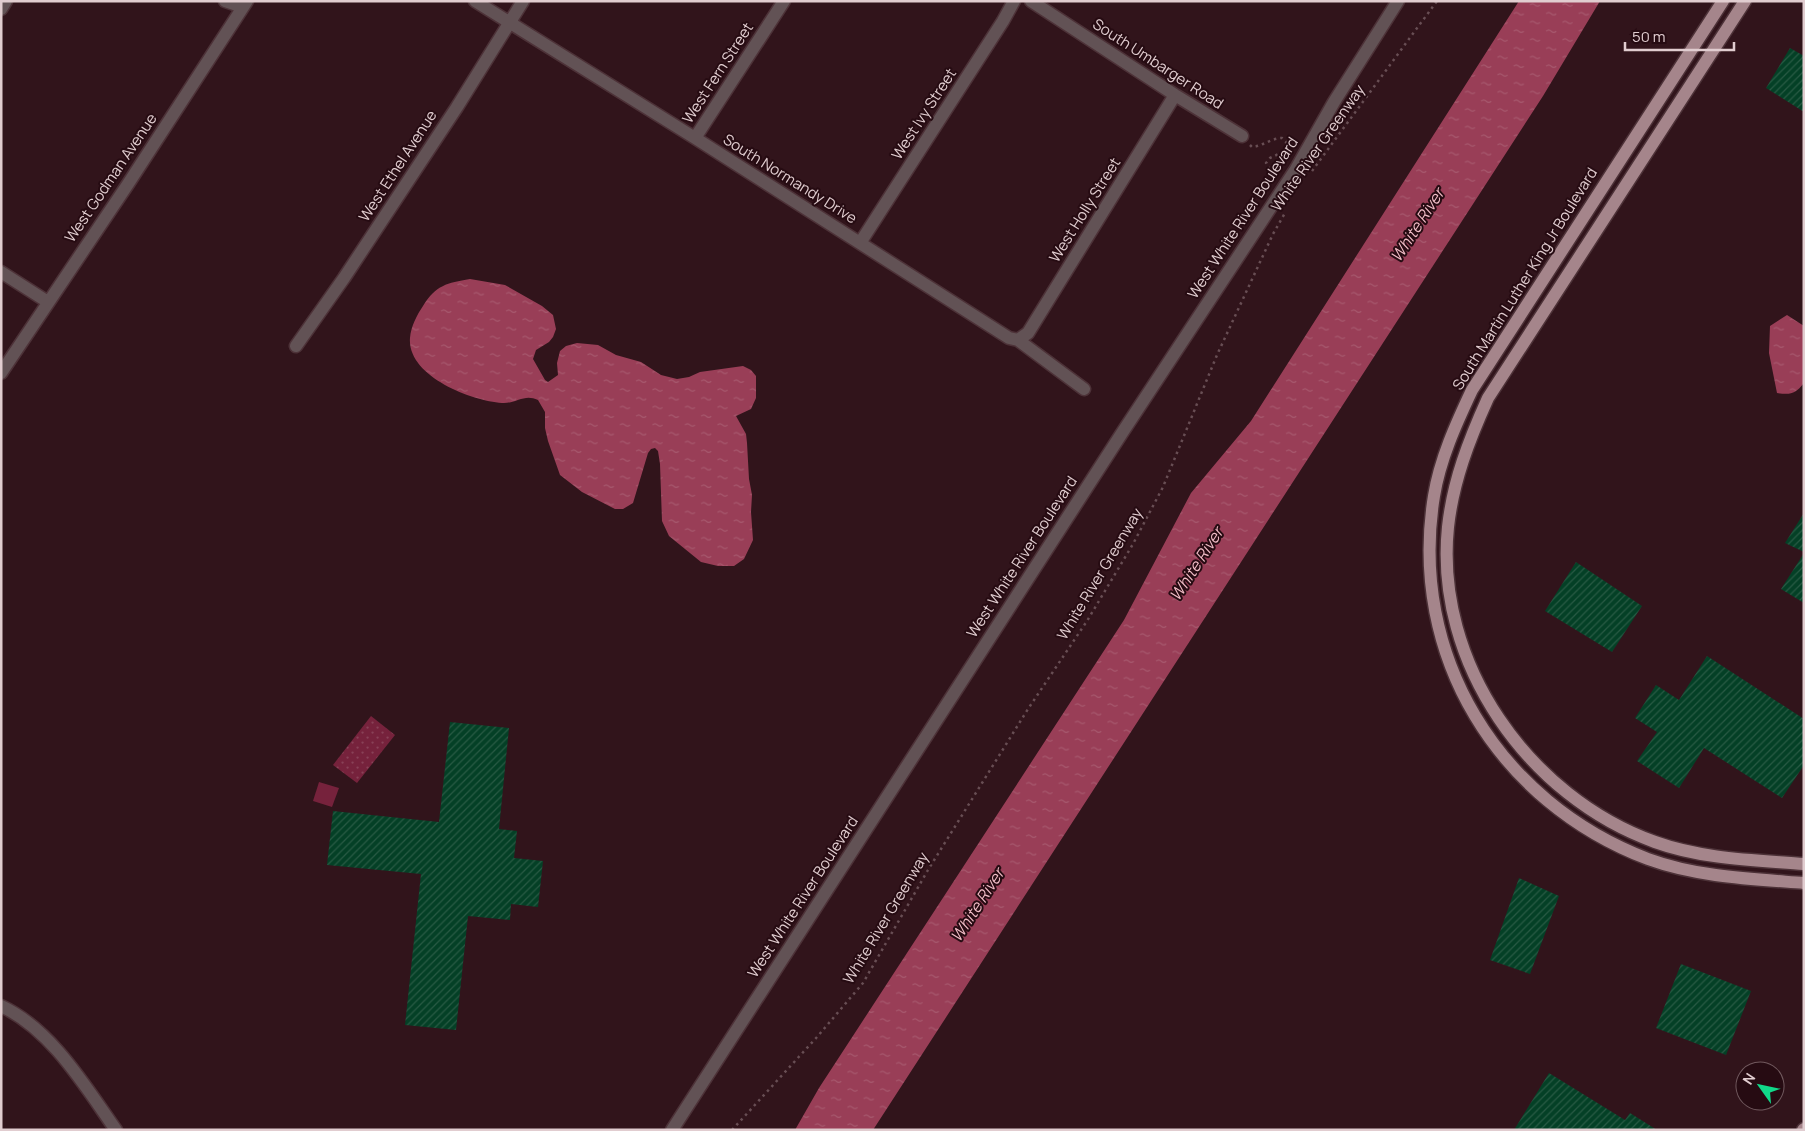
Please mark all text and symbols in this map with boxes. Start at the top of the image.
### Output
street label: South Umbarger Road [1089,13,1228,114]
street label: West Fern Street [677,18,758,127]
scale bar [1625,20,1734,52]
text: 50 m [1632,26,1666,47]
street label: West Ivy Street [886,64,961,163]
street label: White River Greenway [1266,80,1369,215]
street label: West Ethel Avenue [354,106,442,225]
street label: West Godman Avenue [60,109,162,246]
street label: South Normandy Drive [719,129,861,228]
street label: West White River Boulevard [1182,133,1303,303]
street label: West Holly Street [1044,153,1125,266]
street label: South Martin Luther King Jr Boulevard [1447,164,1602,394]
water label: White River [1385,182,1450,266]
street label: West White River Boulevard [961,472,1082,642]
street label: White River Greenway [1052,504,1147,644]
water label: White River [1164,521,1229,605]
street label: West White River Boulevard [742,812,863,982]
street label: White River Greenway [838,848,933,988]
water label: White River [945,862,1010,946]
north arrow [1735,1061,1785,1111]
text: N [1738,1069,1759,1088]

